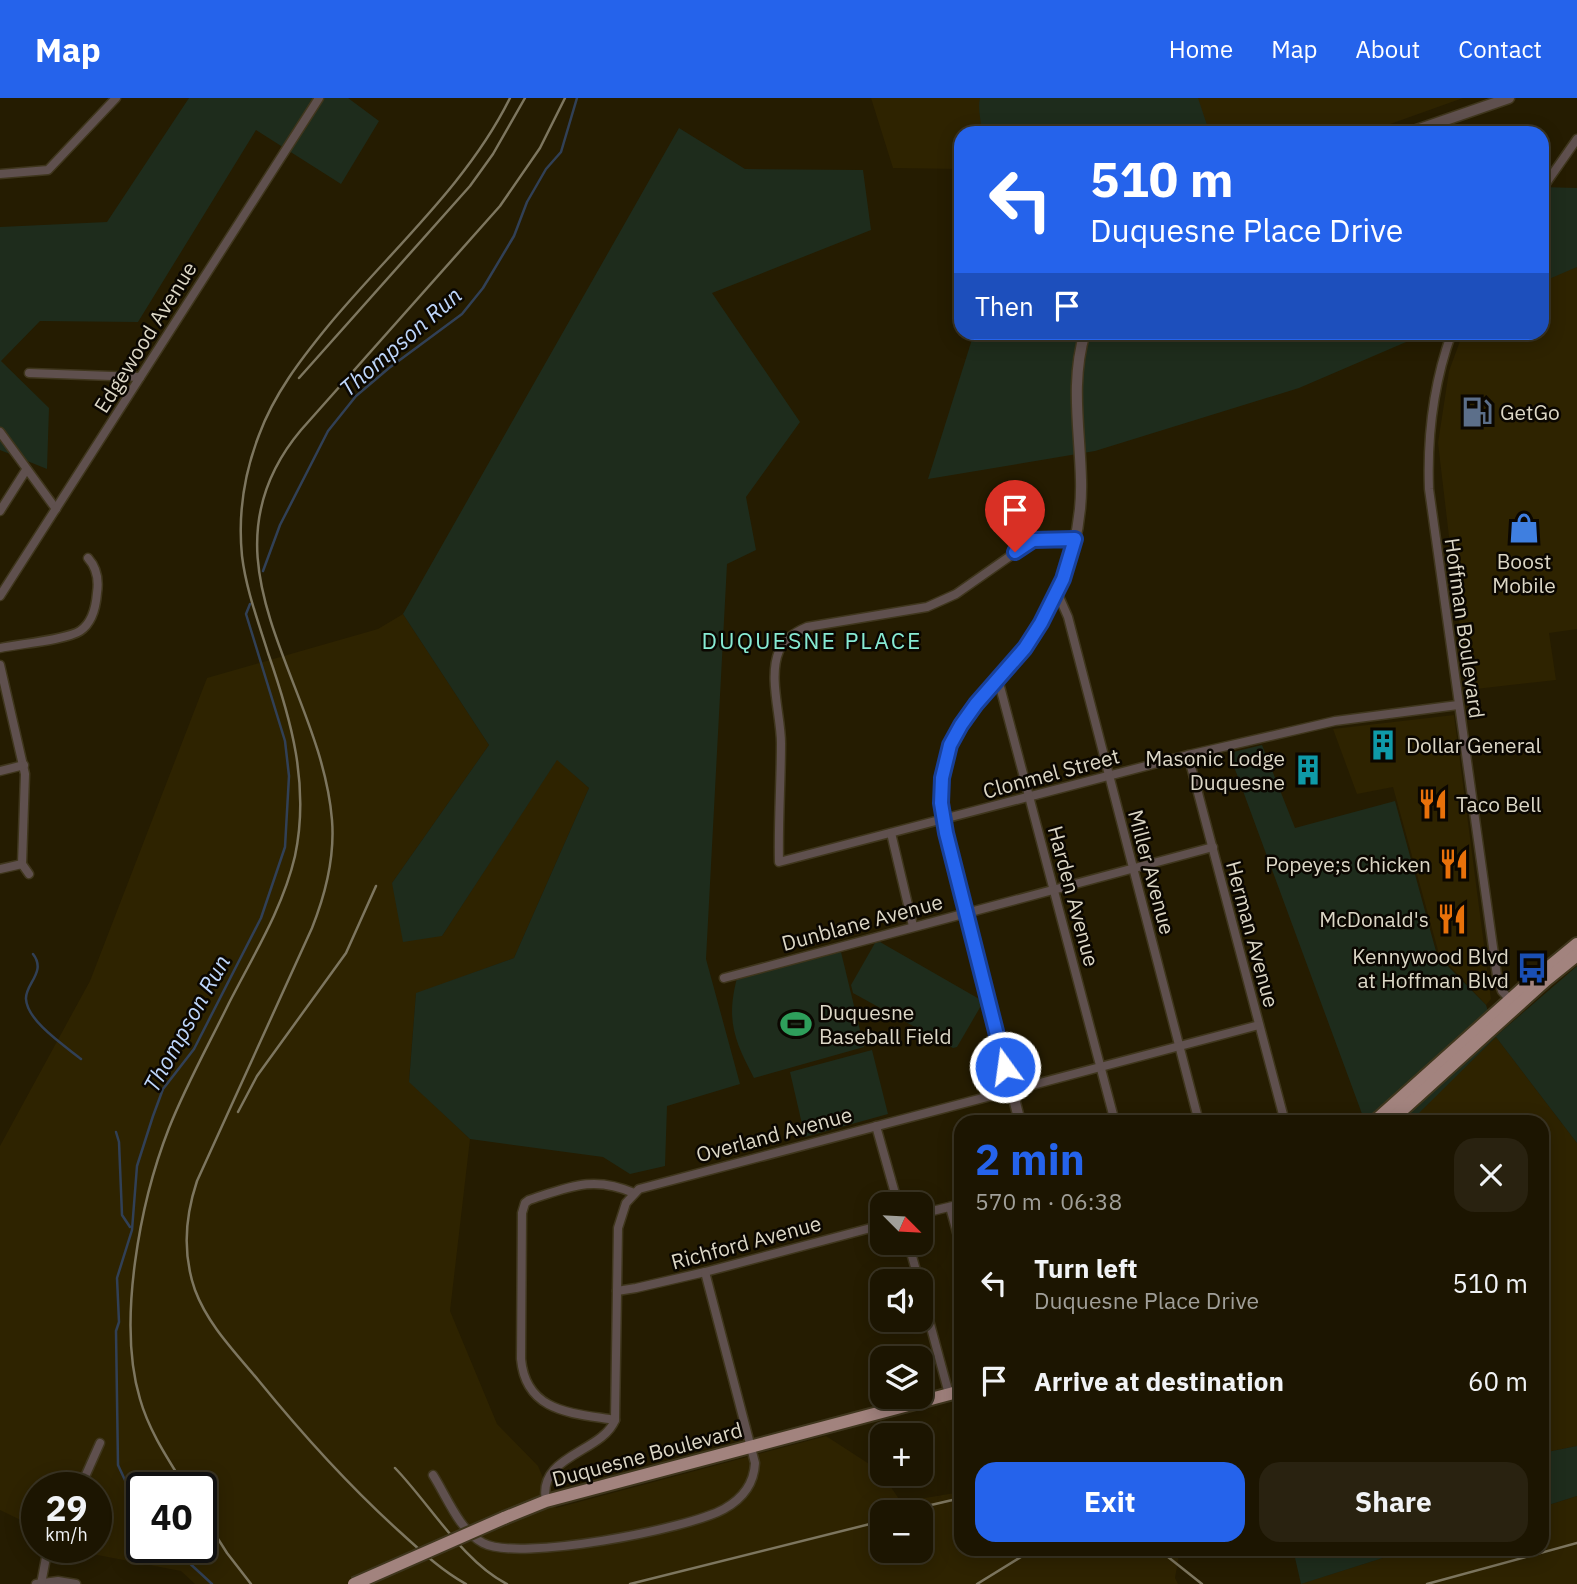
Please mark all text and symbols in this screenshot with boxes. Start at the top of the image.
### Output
text: Map [35,28,101,71]
text: Home [1169,33,1233,65]
text: Map [1271,33,1317,65]
text: About [1355,33,1420,65]
text: Contact [1458,33,1542,65]
text: 510 m [1090,147,1234,210]
icon: left [975,154,1066,245]
text: Duquesne Place Drive [1090,209,1403,251]
street label: Edgewood Avenue [87,256,203,418]
water label: Thompson Run [332,280,468,402]
icon: arrive [1048,287,1086,325]
text: Then [975,289,1034,323]
fuel station icon: GetGo [1460,395,1494,429]
place label: GetGo [1500,398,1560,426]
pin [985,480,1045,552]
icon: arrive [996,491,1034,529]
shop icon: Boost Mobile [1507,511,1541,545]
street label: Hoffman Boulevard [1438,536,1492,720]
place label: Boost Mobile [1492,547,1556,599]
district label: DUQUESNE PLACE [702,625,922,655]
building icon: Dollar General [1366,728,1400,762]
place label: Dollar General [1406,731,1541,759]
street label: Clonmel Street [979,741,1123,805]
place label: Masonic Lodge Duquesne [1145,744,1285,796]
building icon: Masonic Lodge Duquesne [1291,753,1325,787]
restaurant icon: Taco Bell [1416,787,1450,821]
place label: Taco Bell [1456,790,1542,818]
street label: Miller Avenue [1122,807,1182,937]
street label: Harden Avenue [1042,823,1106,969]
restaurant icon: Popeye;s Chicken [1437,847,1471,881]
place label: Popeye;s Chicken [1265,850,1431,878]
street label: Herman Avenue [1220,858,1286,1010]
street label: Dunblane Avenue [778,887,946,957]
restaurant icon: McDonald's [1435,902,1469,936]
place label: McDonald's [1319,905,1429,933]
place label: Kennywood Blvd at Hoffman Blvd [1352,942,1509,994]
water label: Thompson Run [136,949,236,1097]
bus stop icon: Kennywood Blvd at Hoffman Blvd [1515,951,1549,985]
place label: Duquesne Baseball Field [819,998,952,1050]
sports icon: Duquesne Baseball Field [779,1007,813,1041]
position arrow [968,1030,1042,1104]
street label: Overland Avenue [693,1100,855,1168]
text: 2 min [975,1132,1085,1187]
button: close [1454,1138,1528,1212]
text: 570 m · 06:38 [975,1186,1122,1216]
north arrow [870,1192,933,1255]
map controls [870,1192,933,1563]
street label: Richford Avenue [668,1208,824,1276]
text: Turn left [1034,1251,1137,1285]
icon: left [975,1264,1013,1302]
text: 510 m [1452,1266,1528,1300]
button: sound [870,1269,933,1332]
text: Duquesne Place Drive [1034,1285,1259,1315]
button: layers [870,1346,933,1409]
icon: arrive [975,1362,1013,1400]
text: Arrive at destination [1034,1364,1284,1398]
text: 60 m [1468,1364,1528,1398]
street label: Duquesne Boulevard [549,1415,745,1493]
button: + [870,1423,933,1486]
button: Exit [975,1462,1245,1542]
button: Share [1259,1462,1528,1542]
speed limit sign: 40 [126,1472,217,1563]
text: 29 [45,1485,88,1531]
button: − [870,1500,933,1563]
text: km/h [45,1523,88,1546]

